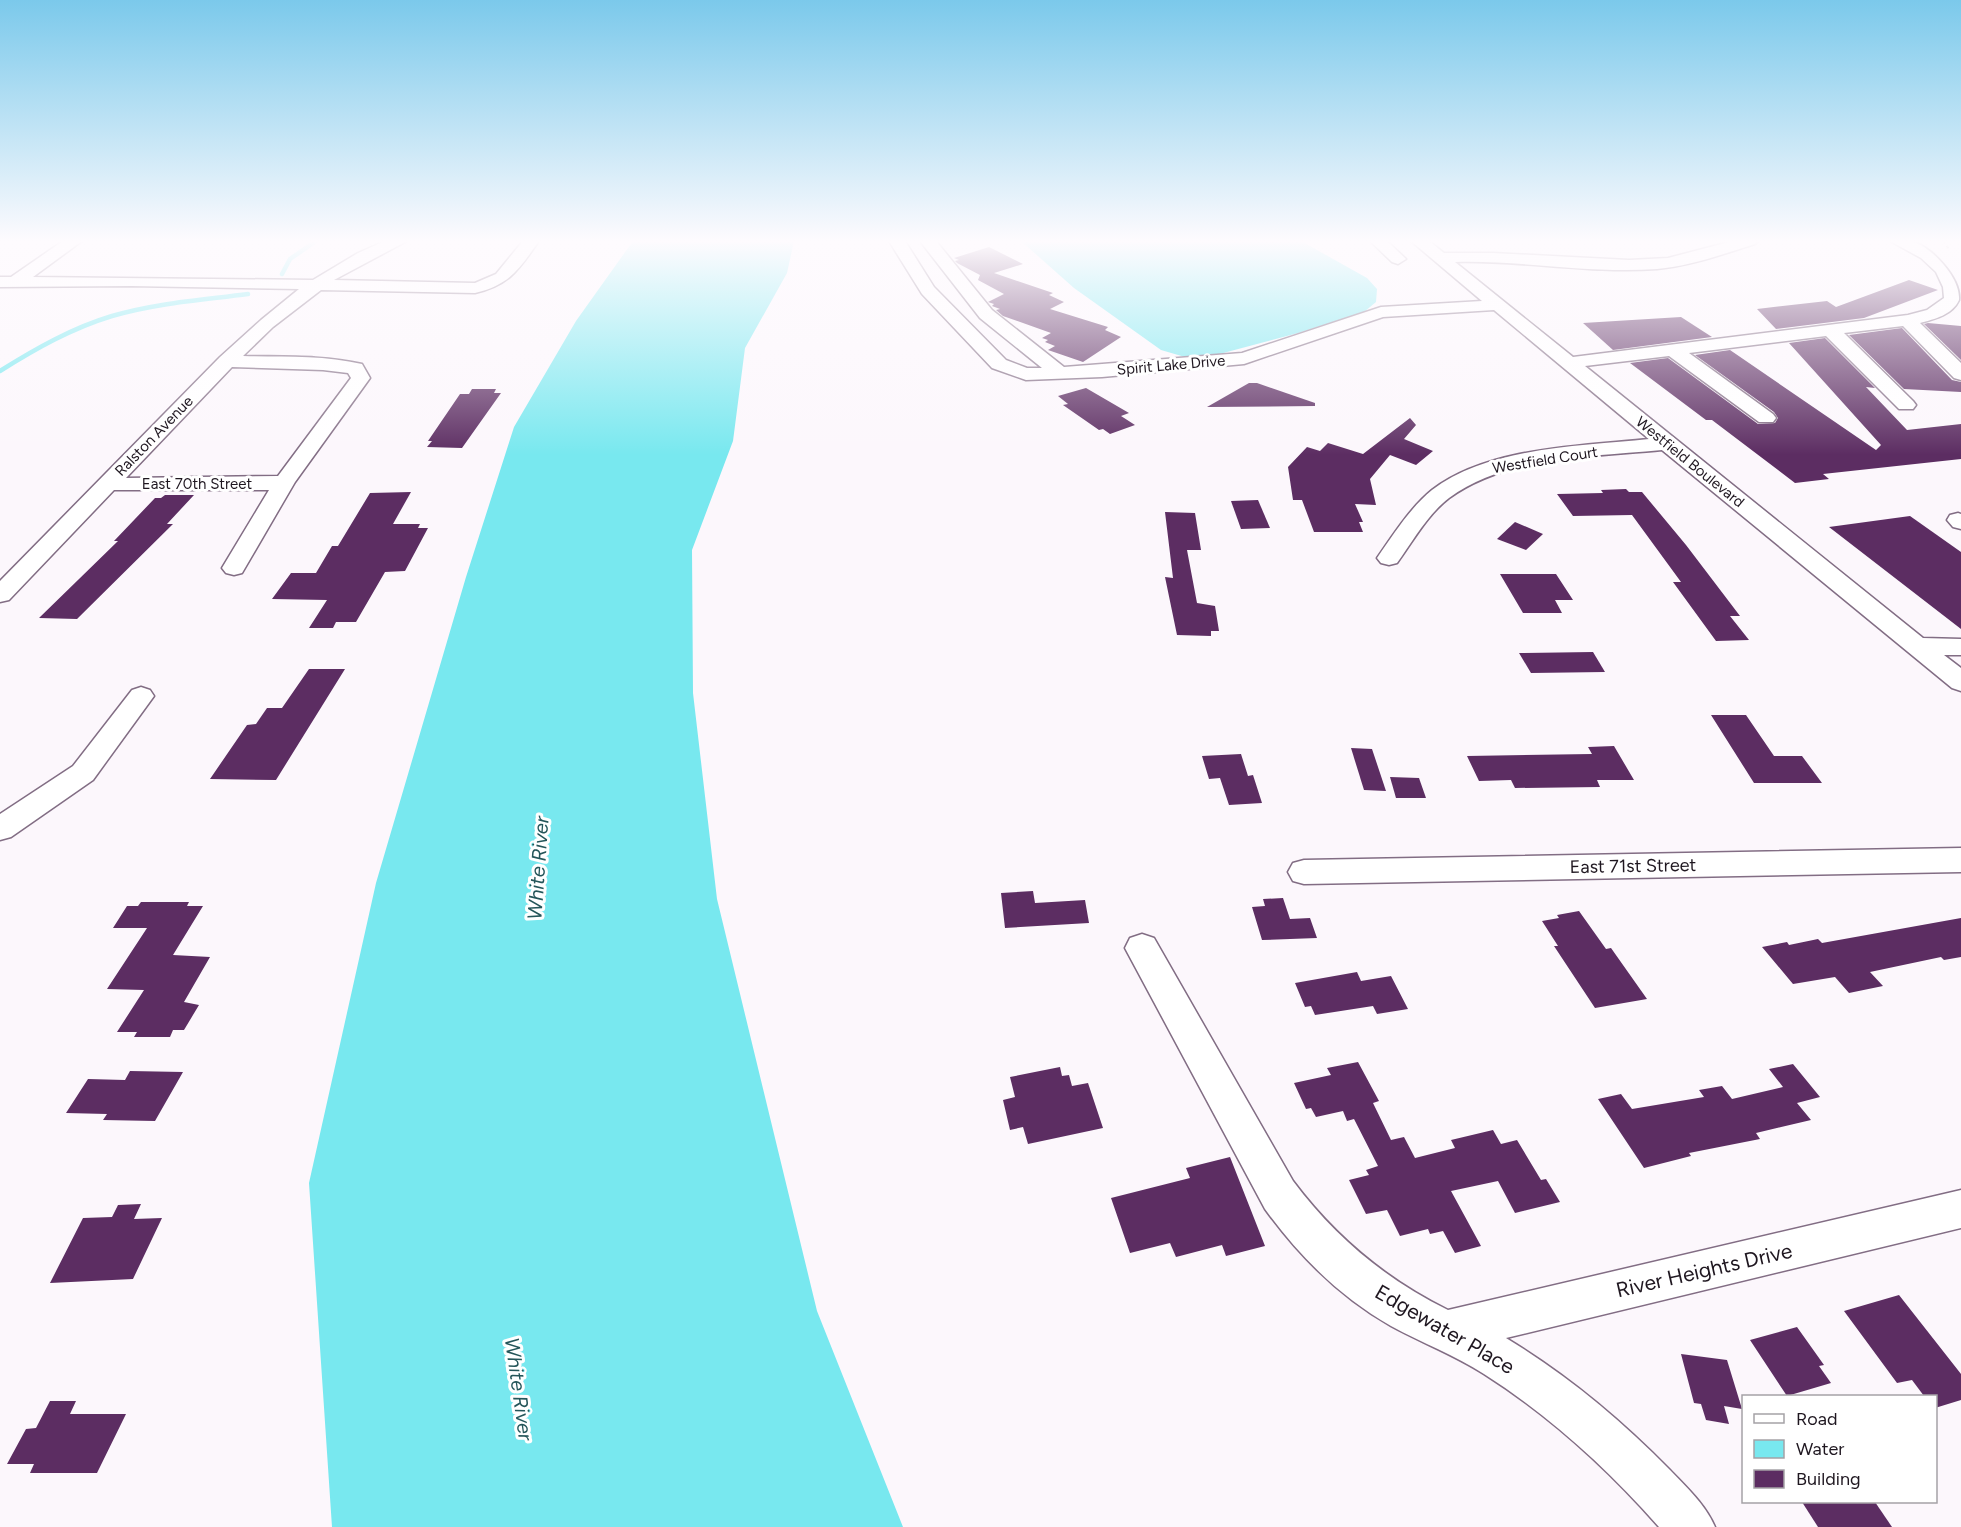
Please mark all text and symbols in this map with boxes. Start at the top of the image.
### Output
street label: Spirit Lake Drive [1116,351,1226,379]
street label: Ralston Avenue [111,392,197,480]
street label: Westfield Boulevard [1632,413,1748,511]
street label: Westfield Court [1491,443,1599,477]
street label: East 70th Street [142,475,252,493]
water label: White River [522,814,554,921]
street label: East 71st Street [1570,854,1697,878]
street label: River Heights Drive [1613,1238,1795,1302]
street label: Edgewater Place [1371,1279,1519,1379]
water label: White River [500,1336,538,1443]
legend [1742,1395,1937,1503]
text: Road [1796,1408,1837,1430]
text: Water [1796,1438,1844,1460]
text: Building [1796,1468,1861,1490]

